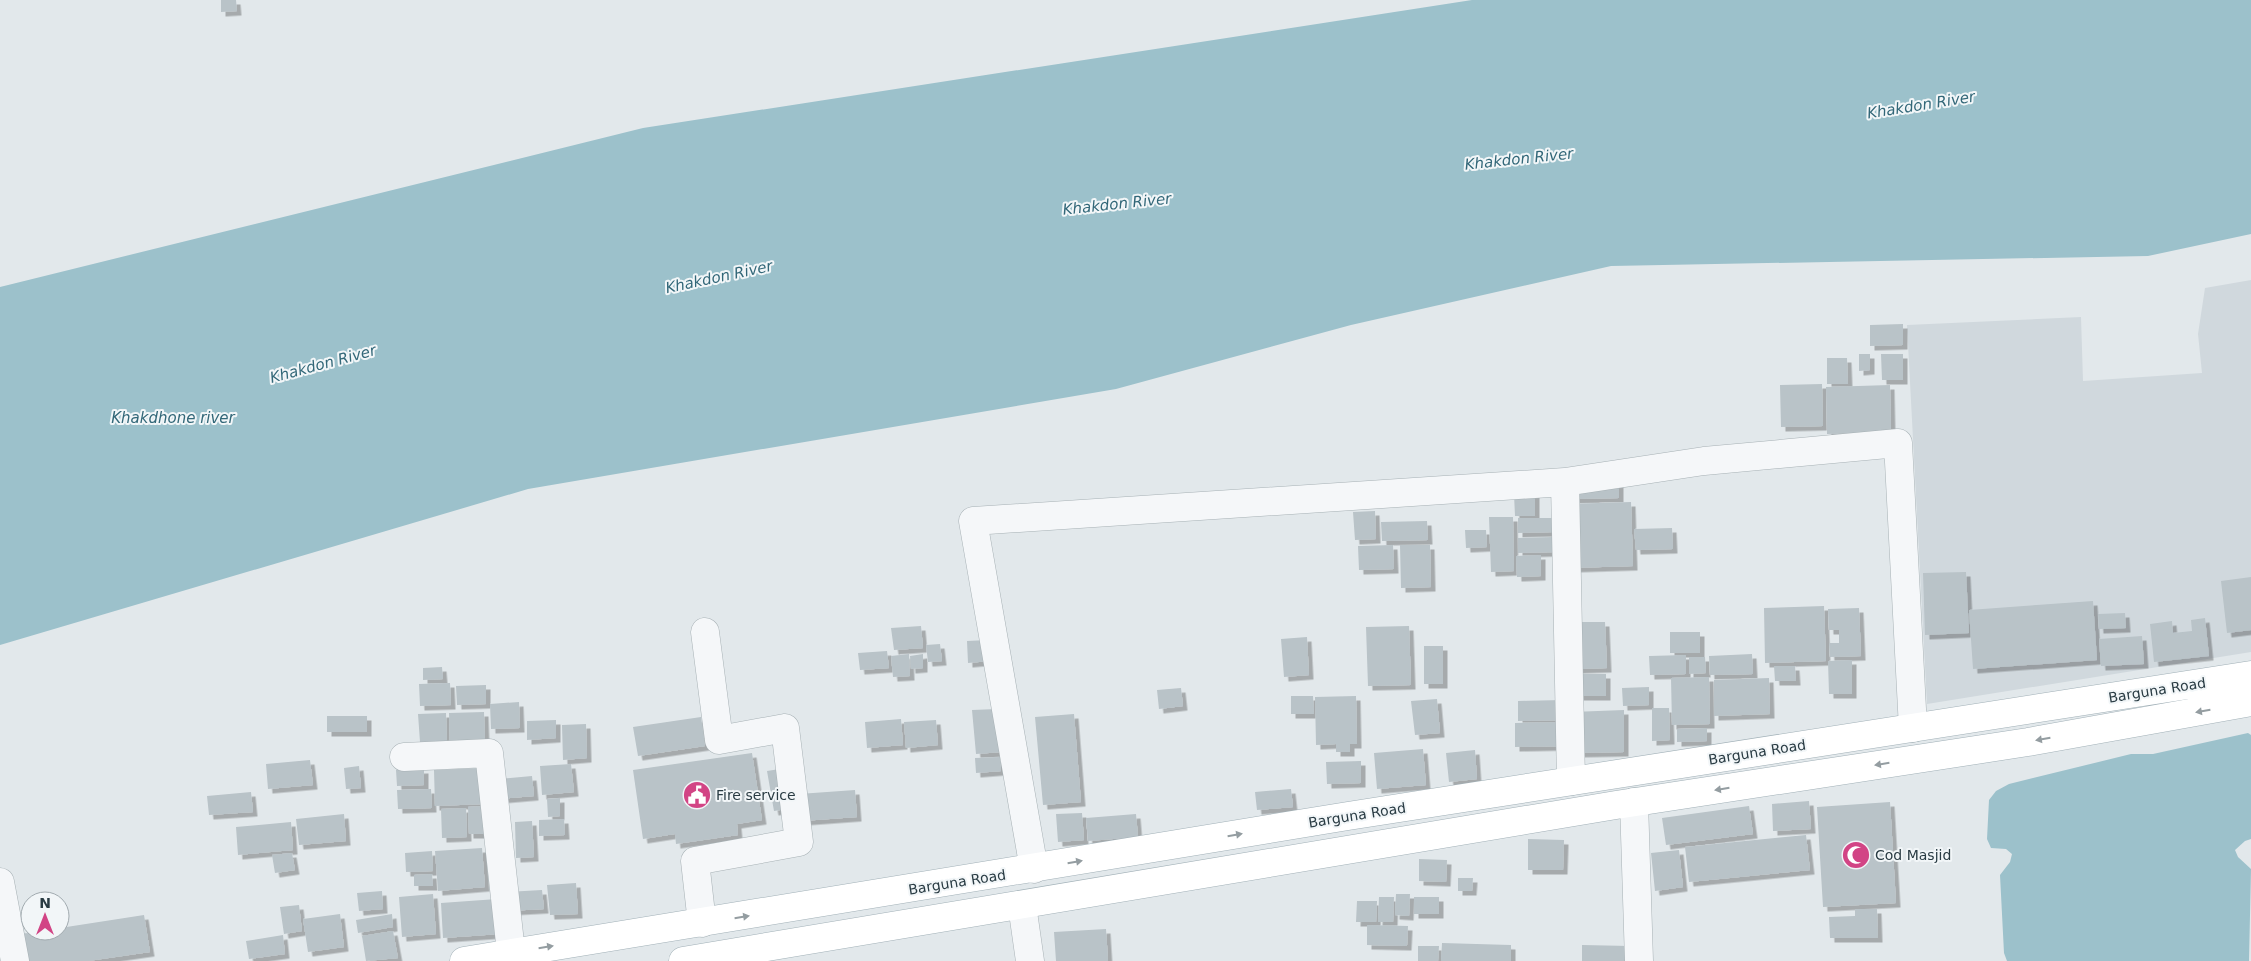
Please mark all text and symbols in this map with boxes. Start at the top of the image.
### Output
water label: Khakdon River [1866,87,1977,122]
water label: Khakdon River [1464,144,1575,174]
water label: Khakdon River [1062,189,1173,219]
water label: Khakdon River [664,257,775,297]
water label: Khakdon River [268,341,379,387]
water label: Khakdhone river [111,409,236,427]
street label: Barguna Road [2107,674,2207,706]
one-way arrow [2195,708,2211,716]
street label: Barguna Road [1707,736,1807,768]
one-way arrow [2035,736,2051,744]
one-way arrow [1874,760,1890,768]
public building icon: Fire service [682,780,712,810]
one-way arrow [1713,785,1729,793]
place label: Fire service [716,787,796,803]
street label: Barguna Road [1307,799,1407,831]
one-way arrow [1227,831,1243,839]
mosque icon: Cod Masjid [1841,840,1871,870]
place label: Cod Masjid [1875,847,1951,863]
one-way arrow [1067,858,1083,866]
street label: Barguna Road [907,866,1007,898]
north arrow [20,891,70,941]
text: N [39,895,51,911]
one-way arrow [734,913,750,921]
one-way arrow [539,943,555,951]

